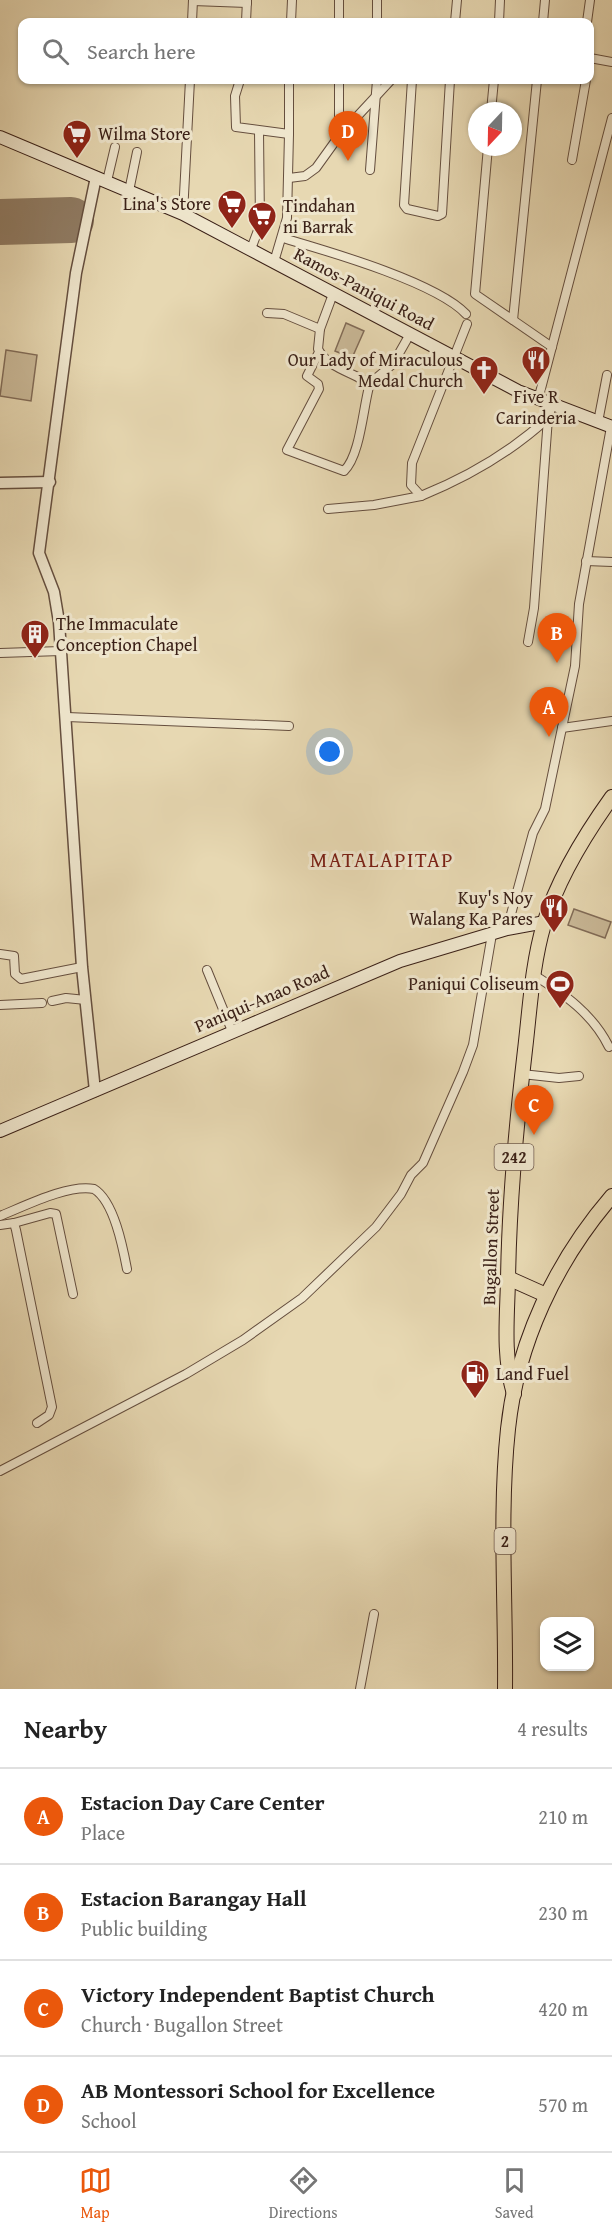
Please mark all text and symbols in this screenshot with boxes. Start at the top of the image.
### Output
search box [18,18,594,84]
icon: search [39,35,72,68]
text: Search here [87,35,196,67]
north arrow [468,102,522,156]
pin: D [328,112,368,161]
supermarket icon: Wilma Store [61,118,93,160]
place label: Wilma Store [98,120,191,147]
supermarket icon: Lina's Store [216,188,248,230]
place label: Lina's Store [123,190,211,217]
place label: Tindahan ni Barrak [283,192,355,240]
supermarket icon: Tindahan ni Barrak [246,200,278,242]
street label: Ramos-Paniqui Road [289,240,439,337]
restaurant icon: Five R Carinderia [520,344,552,386]
place label: Our Lady of Miraculous Medal Church [288,346,463,394]
church icon: Our Lady of Miraculous Medal Church [468,354,500,396]
place label: Five R Carinderia [496,383,576,431]
place label: The Immaculate Conception Chapel [56,610,198,658]
pin: B [538,614,576,663]
building icon: The Immaculate Conception Chapel [19,618,51,660]
pin: A [530,688,568,737]
your location [315,737,344,766]
district label: MATALAPITAP [310,844,454,875]
place label: Kuy's Noy Walang Ka Pares [409,884,533,932]
restaurant icon: Kuy's Noy Walang Ka Pares [538,892,570,934]
street label: Paniqui-Anao Road [190,958,334,1039]
sports icon: Paniqui Coliseum [544,968,576,1010]
place label: Paniqui Coliseum [408,970,539,997]
pin: C [514,1086,554,1135]
road number: 242 [494,1144,534,1170]
street label: Bugallon Street [475,1188,506,1306]
fuel station icon: Land Fuel [459,1358,491,1400]
place label: Land Fuel [496,1360,569,1387]
road number: 2 [494,1528,516,1554]
map controls [540,1617,594,1671]
button: layers [540,1617,594,1671]
text: Nearby [24,1709,107,1748]
text: 4 results [517,1714,588,1743]
text: Estacion Day Care Center [81,1786,325,1818]
text: A [37,1802,50,1831]
text: 210 m [538,1802,588,1831]
text: Place [81,1818,125,1847]
text: Estacion Barangay Hall [81,1882,307,1914]
text: B [37,1898,50,1927]
text: 230 m [538,1898,588,1927]
text: Public building [81,1914,207,1943]
text: Victory Independent Baptist Church [81,1978,435,2010]
text: C [38,1994,49,2023]
text: 420 m [538,1994,588,2023]
text: Church · Bugallon Street [81,2010,283,2039]
text: AB Montessori School for Excellence [81,2074,435,2106]
text: D [37,2090,50,2119]
text: 570 m [538,2090,588,2119]
text: School [81,2106,137,2135]
tab: Map [79,2164,112,2224]
tab: Directions [269,2164,338,2224]
tab: Saved [495,2164,533,2224]

